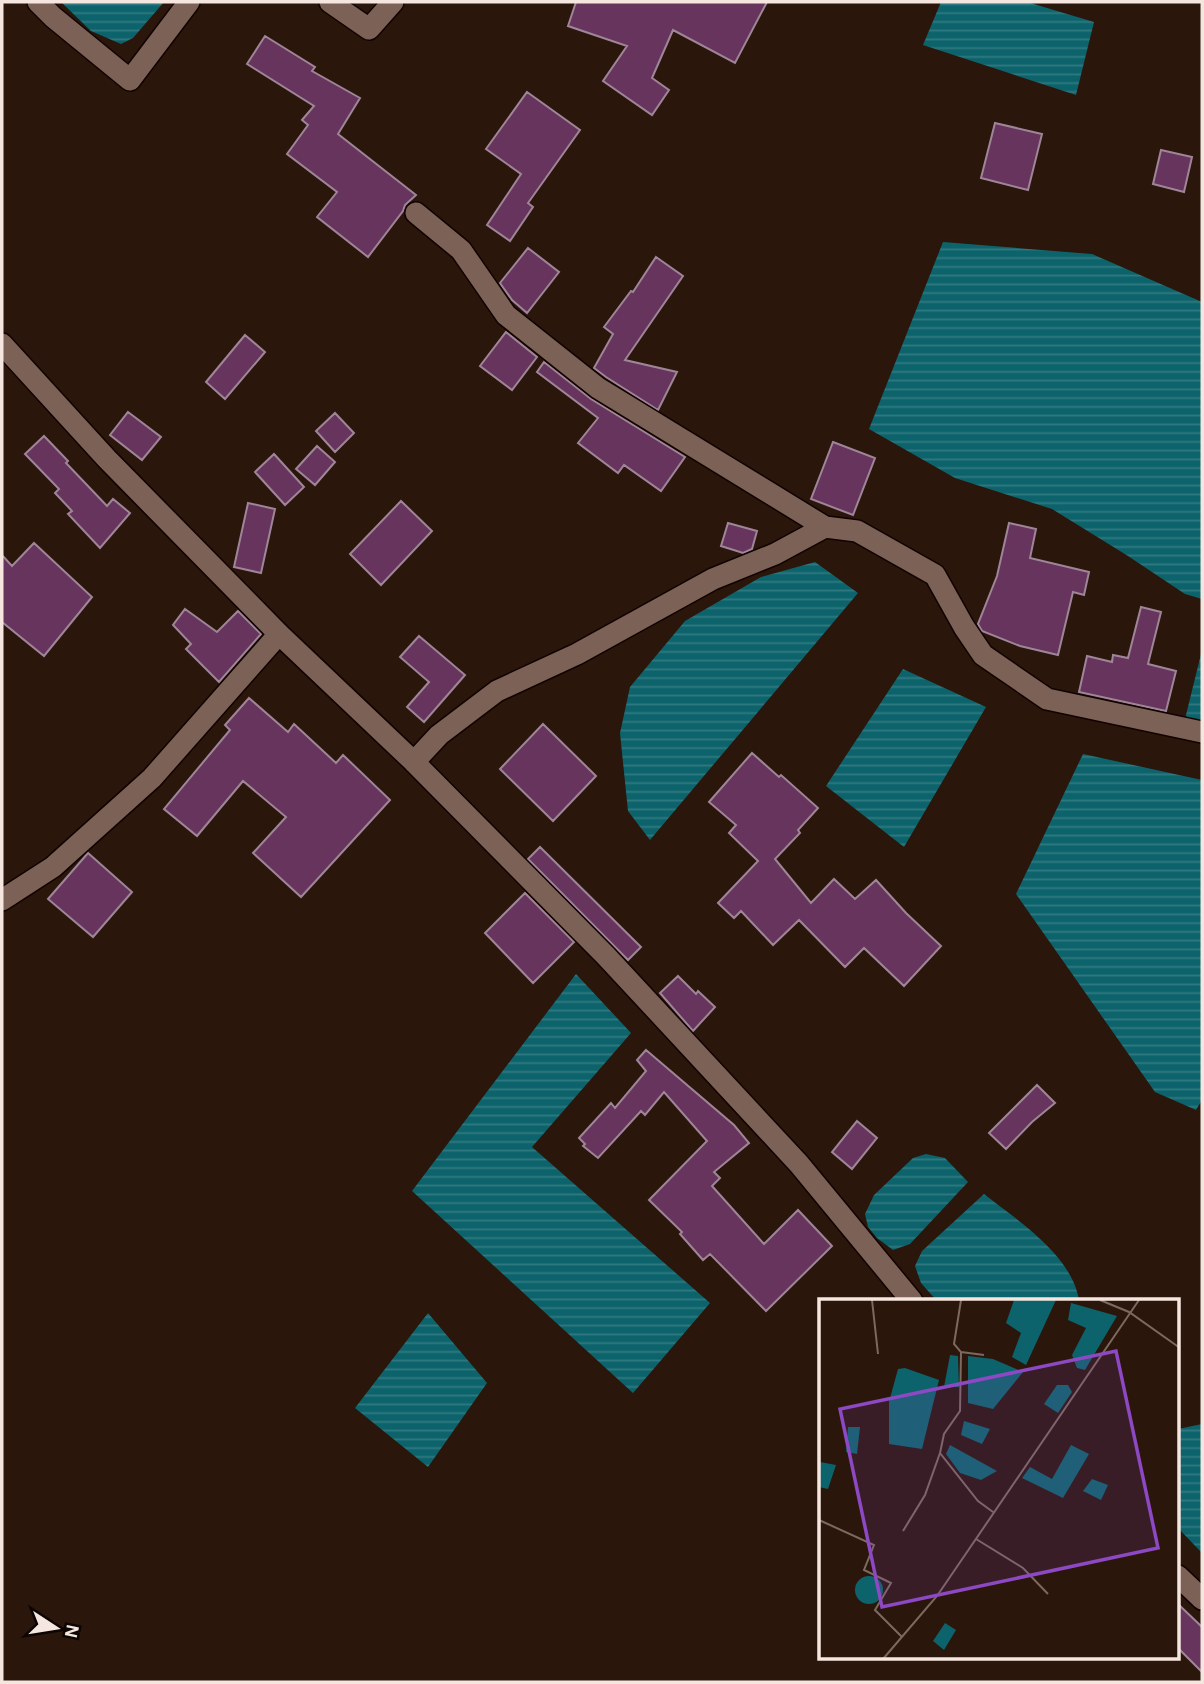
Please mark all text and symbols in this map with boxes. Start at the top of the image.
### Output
inset map [819,1299,1180,1660]
north arrow [21,1593,91,1663]
text: N [60,1623,82,1640]

